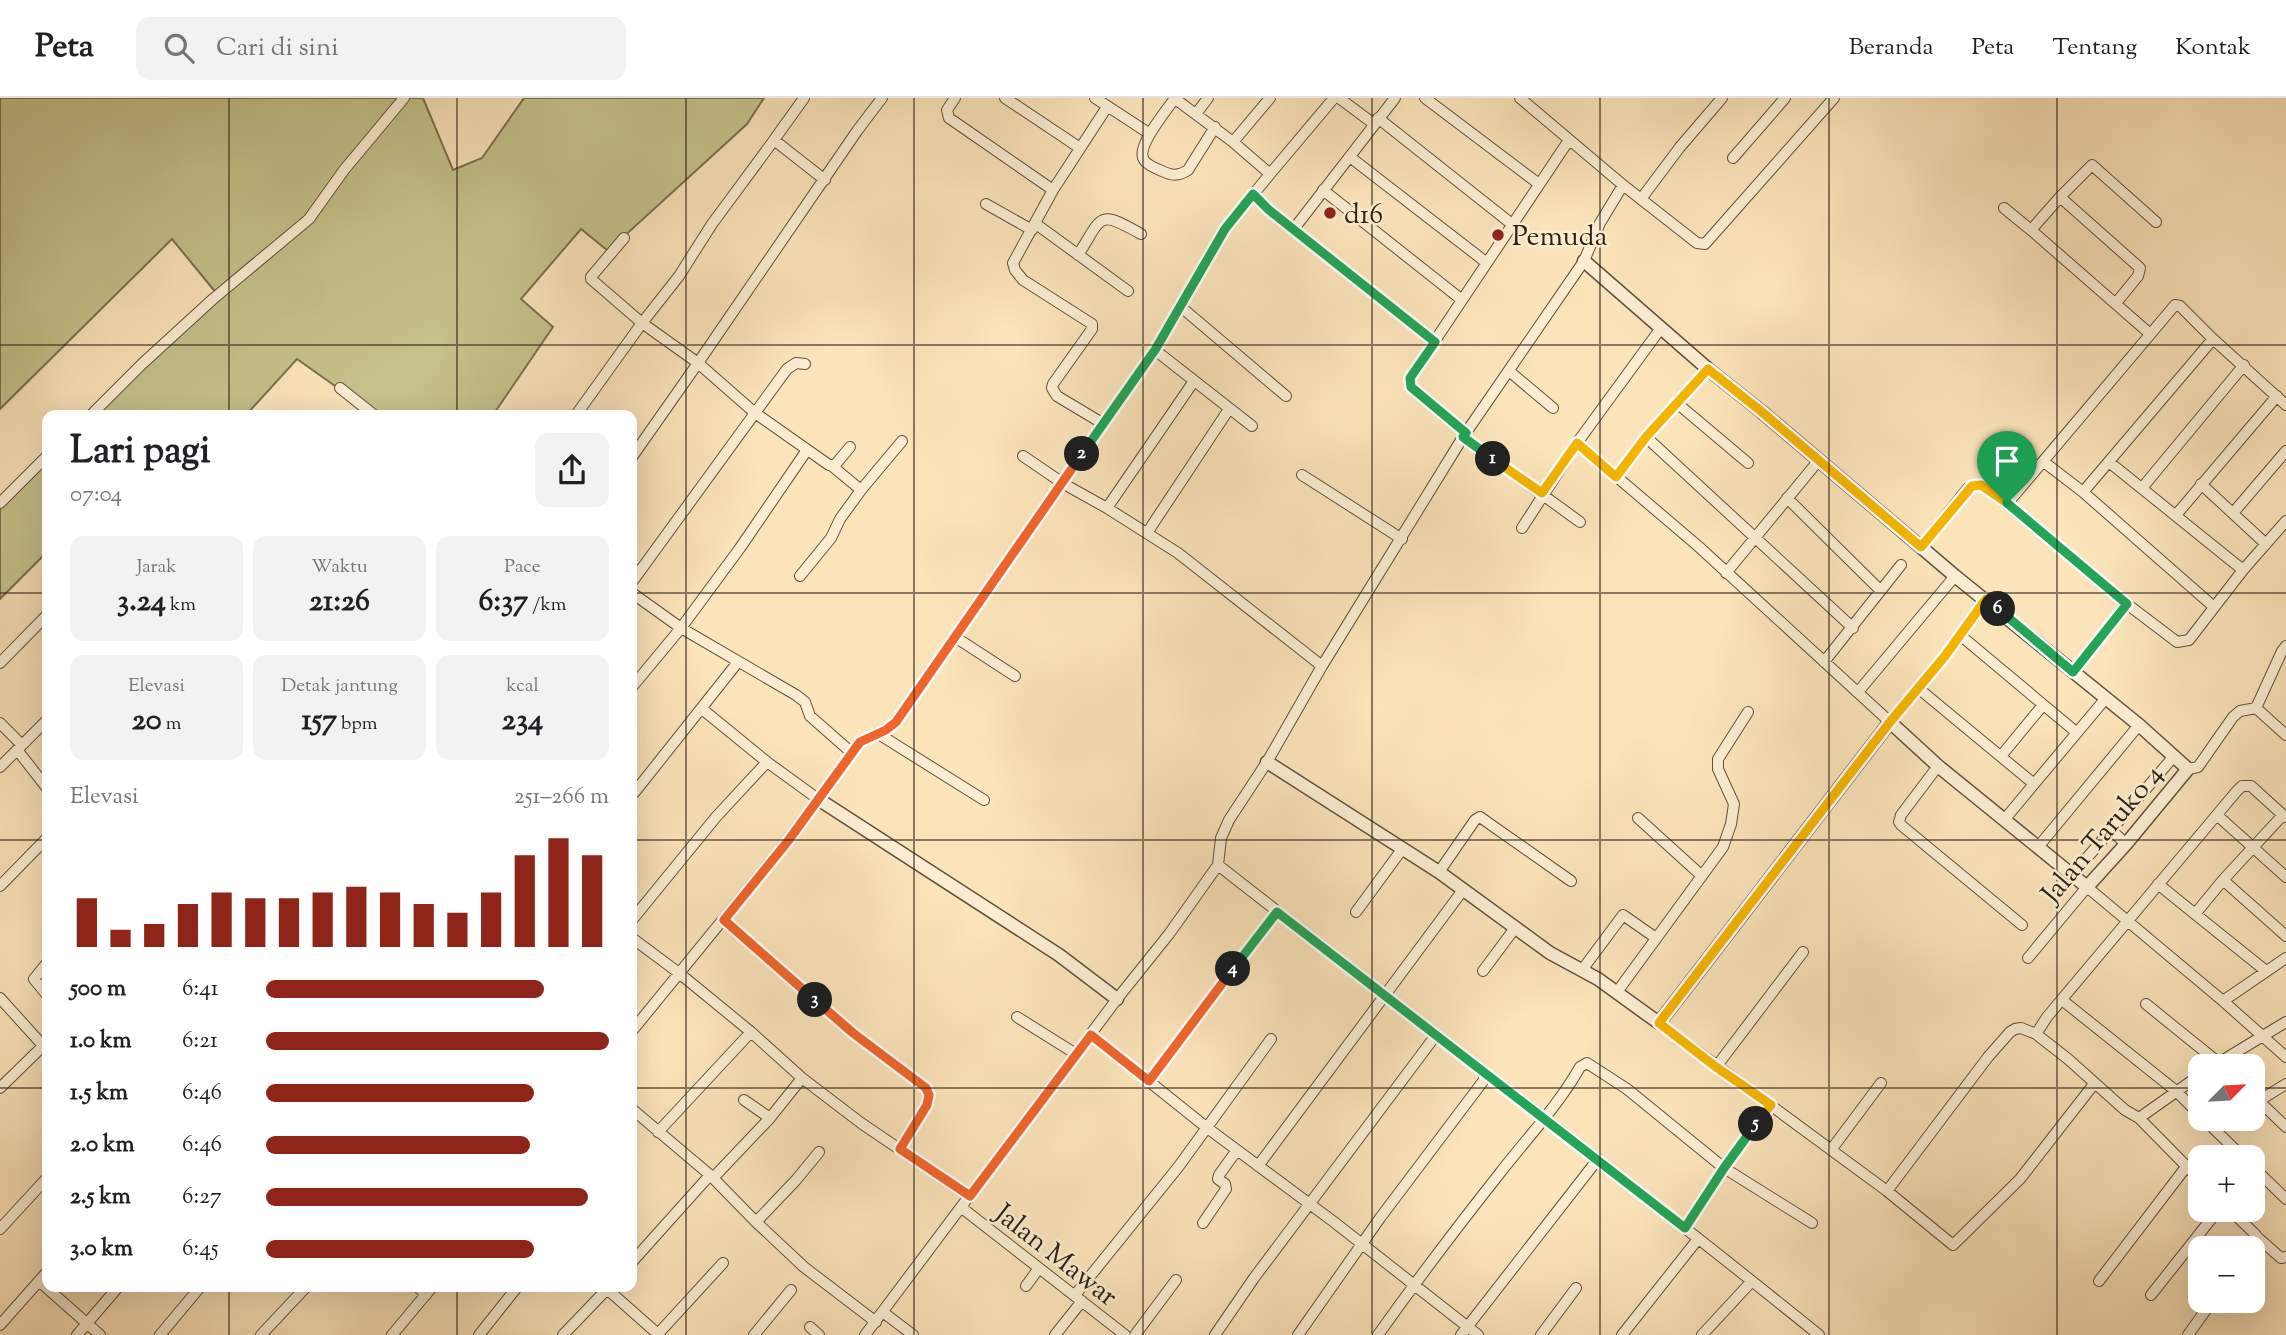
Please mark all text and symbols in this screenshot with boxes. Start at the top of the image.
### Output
search box [136,17,626,80]
text: Peta [35,24,94,72]
icon: search [160,29,198,67]
text: Cari di sini [216,30,339,67]
text: Beranda [1849,31,1934,65]
text: Peta [1972,31,2014,65]
text: Tentang [2052,31,2137,65]
text: Kontak [2175,31,2251,65]
place label: d16 [1344,196,1383,236]
marker: d16 [1322,205,1338,221]
place label: Pemuda [1512,218,1607,258]
marker: Pemuda [1490,227,1506,243]
text: Lari pagi [70,426,210,480]
pin [1977,431,2037,503]
button: share [535,433,609,507]
pin: 2 [1064,436,1100,472]
text: 2 [1077,440,1086,467]
pin: 1 [1476,442,1510,476]
icon: arrive [1988,442,2026,480]
text: 1 [1489,445,1496,472]
text: 07:04 [70,479,122,512]
text: Jarak [136,554,177,581]
text: Waktu [311,554,368,581]
text: Pace [504,554,541,581]
text: 3.24 [117,581,166,624]
text: 21:26 [309,581,370,624]
text: 6:37 [479,581,528,624]
text: km [166,592,196,619]
text: /km [528,592,566,619]
pin: 6 [1980,592,2016,626]
text: 6 [1993,595,2002,622]
text: Elevasi [128,673,185,700]
text: Detak jantung [281,673,398,700]
text: kcal [506,673,539,700]
text: 20 [132,700,162,743]
text: 157 [301,700,337,743]
text: 234 [502,700,543,743]
text: m [162,711,181,738]
text: bpm [337,711,378,738]
street label: Jalan Taruko 4 [2032,757,2173,915]
text: Elevasi [70,781,139,814]
text: 251–266 m [514,781,609,814]
pin: 4 [1216,952,1250,986]
text: 4 [1228,955,1237,982]
text: 500 m [70,973,126,1006]
text: 6:41 [182,973,219,1006]
pin: 3 [798,982,832,1018]
text: 3 [811,986,818,1013]
text: 1.0 km [70,1025,132,1058]
text: 6:21 [182,1025,218,1058]
north arrow [2188,1054,2264,1130]
map controls [2188,1054,2265,1313]
text: 1.5 km [70,1077,128,1110]
text: 6:46 [182,1077,222,1110]
pin: 5 [1738,1107,1774,1142]
text: 5 [1752,1110,1759,1137]
text: 2.0 km [70,1129,135,1162]
text: 6:46 [182,1129,222,1162]
button: + [2188,1145,2265,1222]
text: 2.5 km [70,1181,131,1214]
text: 6:27 [182,1181,221,1214]
street label: Jalan Mawar [984,1194,1126,1318]
text: 3.0 km [70,1233,133,1266]
text: 6:45 [182,1233,219,1266]
button: − [2188,1236,2265,1313]

